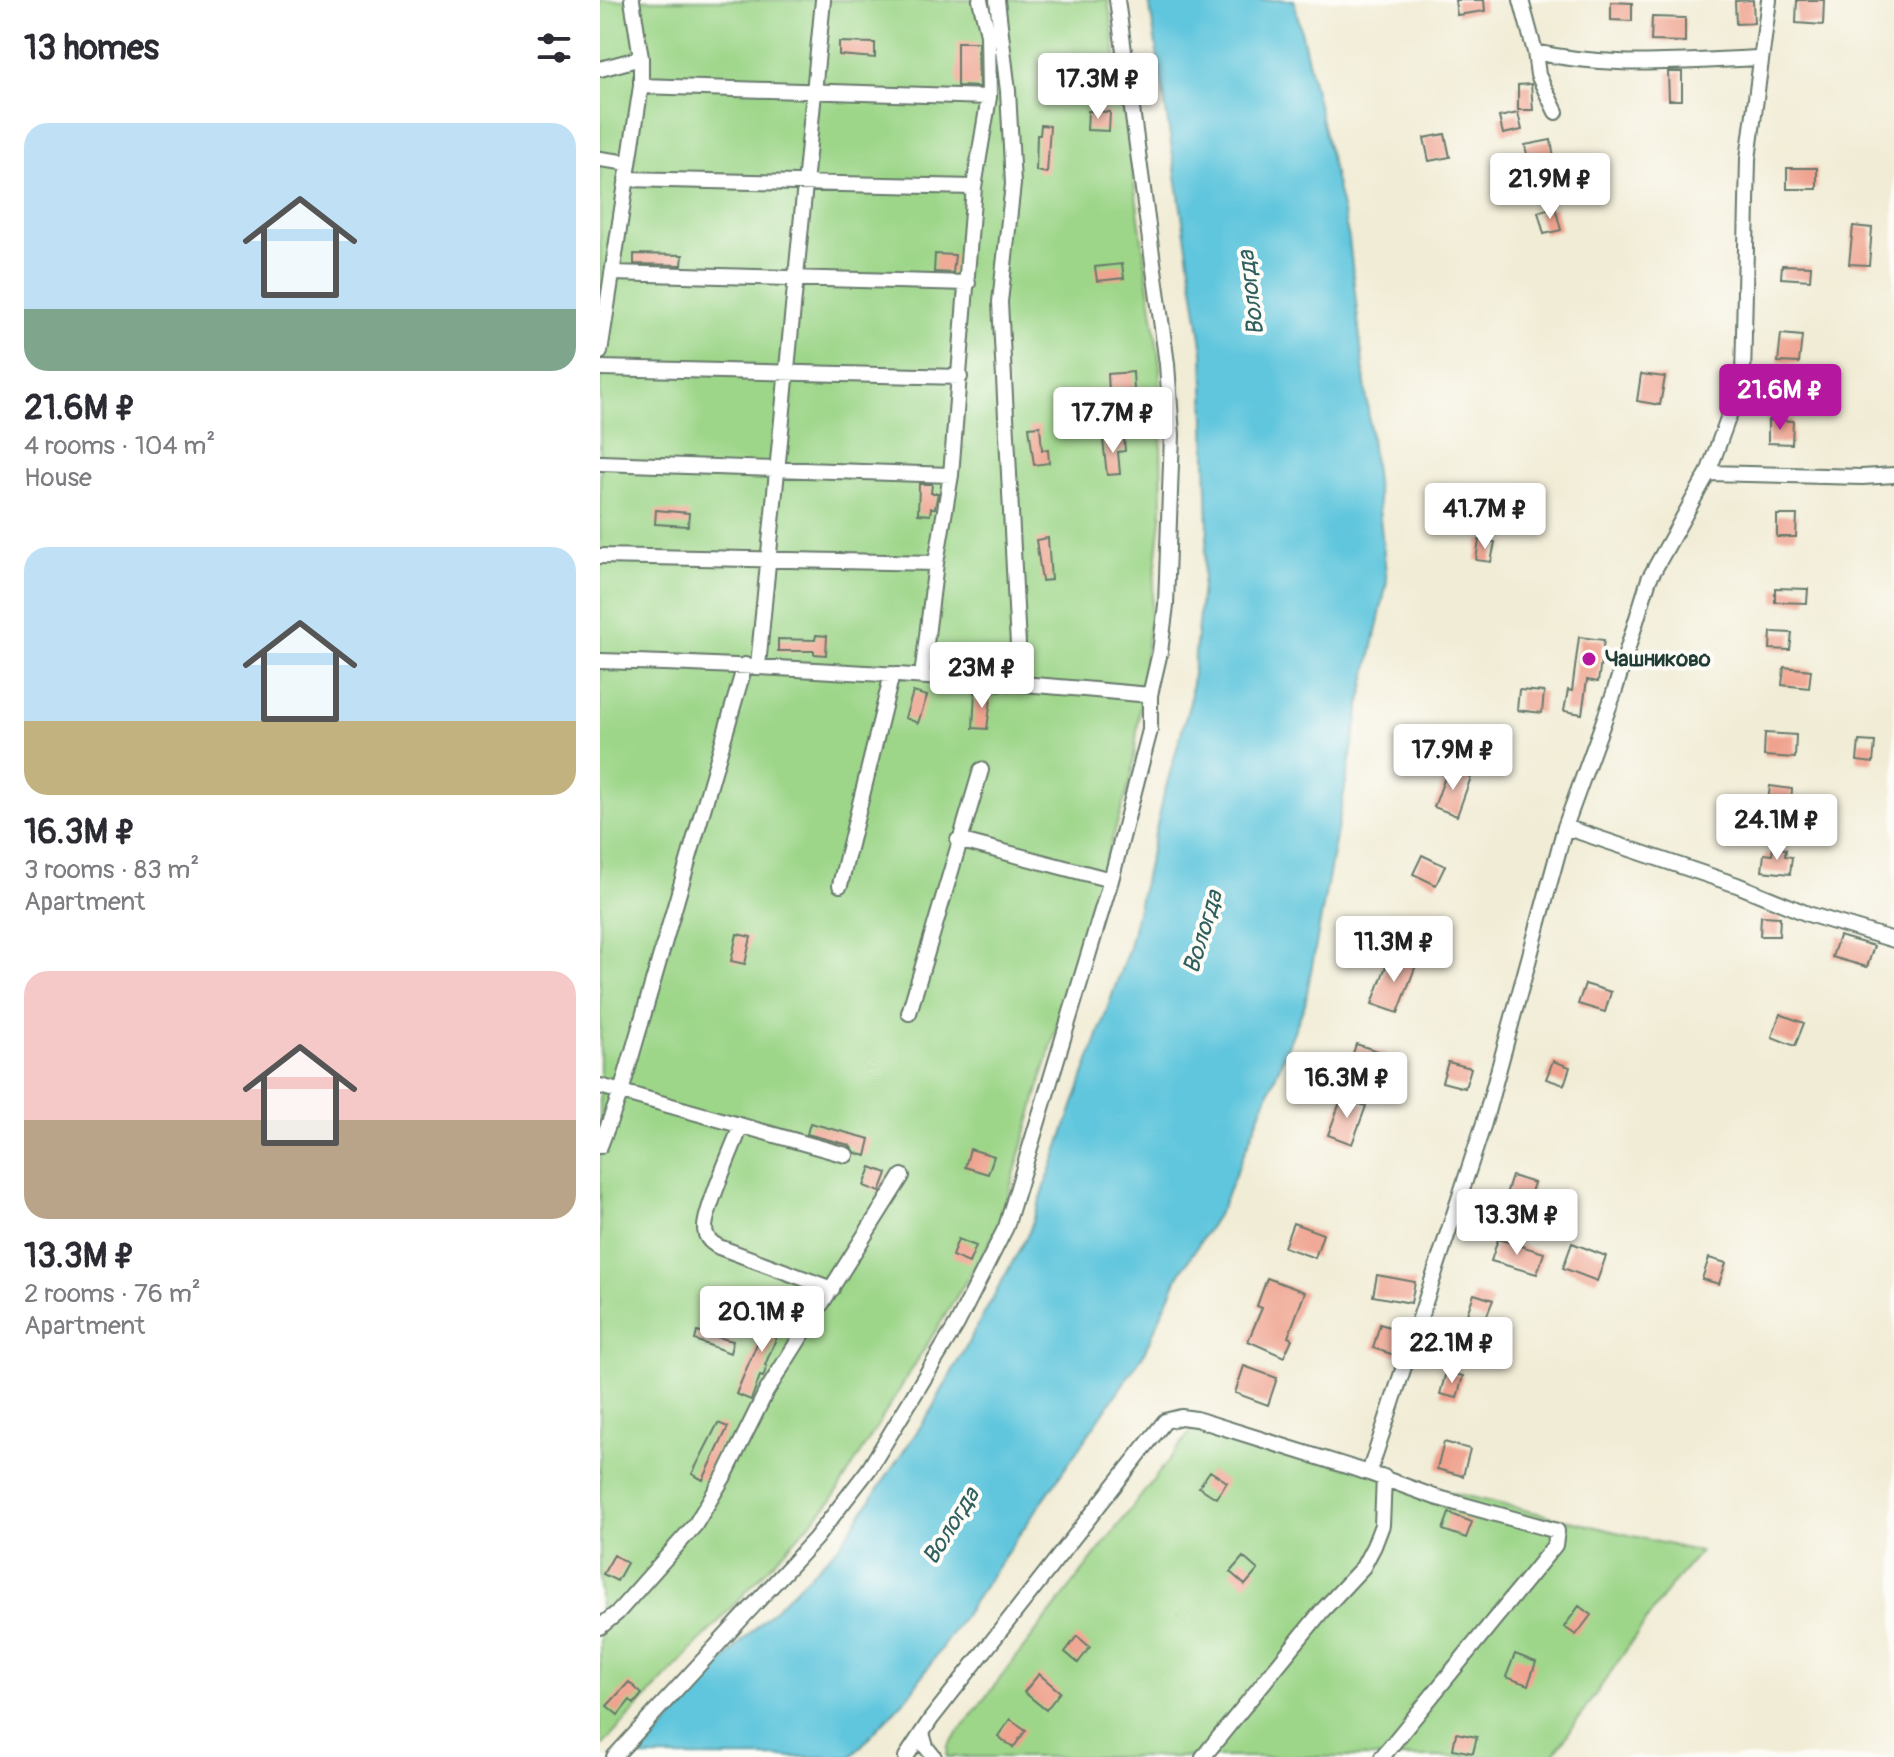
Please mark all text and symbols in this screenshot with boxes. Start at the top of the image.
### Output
icon: filters [532,26,576,70]
text: 13 homes [24,27,159,70]
pin: 17.3M ₽ [1024,53,1172,121]
text: 17.3M ₽ [1056,63,1140,95]
pin: 21.9M ₽ [1476,153,1624,221]
text: 21.9M ₽ [1508,163,1592,195]
icon: home [228,175,372,319]
water label: Вологда [1231,247,1271,337]
pin: 21.6M ₽ [1706,364,1854,432]
text: 21.6M ₽ [1737,374,1823,406]
text: 21.6M ₽ [24,387,136,430]
pin: 17.7M ₽ [1039,387,1187,455]
text: 17.7M ₽ [1071,397,1155,429]
text: 4 rooms · 104 m² [24,430,215,462]
text: House [24,462,92,494]
pin: 41.7M ₽ [1411,483,1559,551]
text: 41.7M ₽ [1443,493,1527,525]
icon: home [228,599,372,743]
pin: 23M ₽ [926,642,1038,710]
place label: Чашниково [1605,645,1711,673]
marker: Чашниково [1580,650,1598,668]
text: 23M ₽ [948,652,1016,684]
pin: 17.9M ₽ [1379,724,1527,792]
text: 17.9M ₽ [1412,734,1494,766]
pin: 24.1M ₽ [1703,794,1851,862]
text: 24.1M ₽ [1734,804,1820,836]
text: 16.3M ₽ [24,811,136,854]
text: 3 rooms · 83 m² [24,854,199,886]
water label: Вологда [1177,885,1230,977]
text: Apartment [24,886,145,918]
pin: 11.3M ₽ [1320,916,1468,984]
text: 11.3M ₽ [1354,926,1434,958]
icon: home [228,1023,372,1167]
pin: 16.3M ₽ [1273,1052,1421,1120]
text: 16.3M ₽ [1304,1062,1390,1094]
pin: 13.3M ₽ [1443,1189,1591,1257]
text: 13.3M ₽ [1475,1199,1559,1231]
text: 13.3M ₽ [24,1235,135,1278]
text: 2 rooms · 76 m² [24,1278,201,1310]
pin: 20.1M ₽ [688,1286,836,1354]
text: 20.1M ₽ [718,1296,806,1328]
text: Apartment [24,1310,145,1342]
pin: 22.1M ₽ [1378,1317,1526,1385]
text: 22.1M ₽ [1410,1327,1494,1359]
water label: Вологда [916,1481,987,1570]

